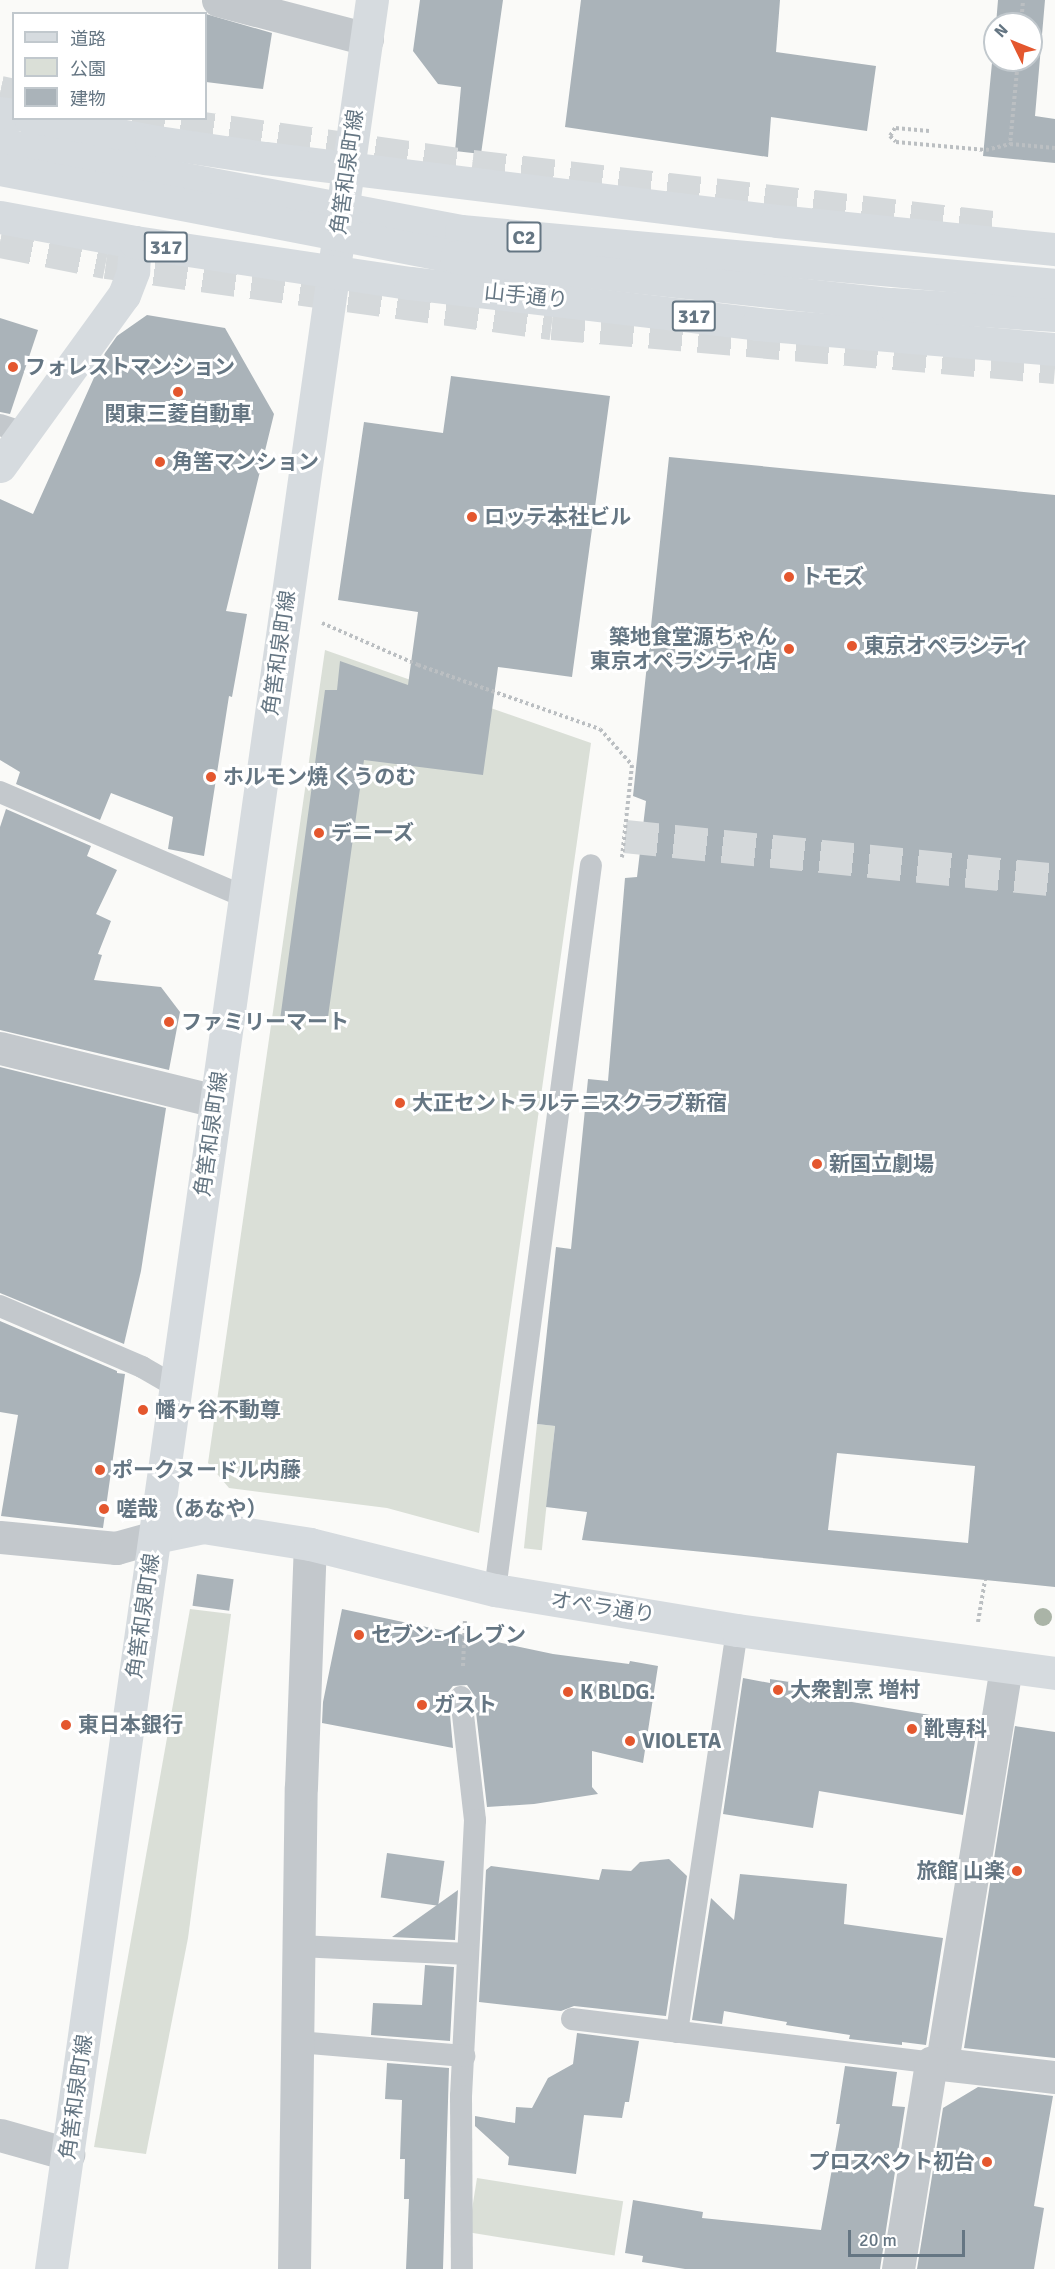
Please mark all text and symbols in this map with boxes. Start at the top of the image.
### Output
legend [12,12,207,120]
north arrow [983,12,1043,72]
text: N [990,20,1012,42]
text: 道路 [70,28,106,50]
text: 公園 [70,58,106,80]
text: 建物 [70,88,106,110]
street label: 角筈和泉町線 [326,108,368,236]
road number: C2 [506,220,542,254]
road number: 317 [144,230,188,264]
street label: 山手通り [483,279,569,313]
road number: 317 [672,299,716,333]
place label: フォレストマンション [25,354,235,380]
marker: フォレストマンション [6,360,20,374]
marker: 関東三菱自動車 [171,385,185,399]
place label: 関東三菱自動車 [105,401,251,427]
place label: 角筈マンション [172,449,319,475]
marker: 角筈マンション [153,455,167,469]
place label: ロッテ本社ビル [484,504,631,530]
marker: ロッテ本社ビル [465,510,479,524]
place label: トモズ [801,564,864,590]
marker: トモズ [782,570,796,584]
street label: 角筈和泉町線 [258,589,300,717]
place label: 築地食堂源ちゃん 東京オペラシティ店 [588,624,777,674]
place label: 東京オペラシティ [864,633,1032,659]
marker: 東京オペラシティ [845,639,859,653]
marker: 築地食堂源ちゃん 東京オペラシティ店 [782,642,796,656]
place label: ホルモン焼 くうのむ [223,764,417,790]
marker: ホルモン焼 くうのむ [204,770,218,784]
place label: デニーズ [331,820,415,846]
marker: デニーズ [312,826,326,840]
place label: ファミリーマート [181,1009,349,1035]
marker: ファミリーマート [162,1015,176,1029]
street label: 角筈和泉町線 [190,1070,232,1198]
place label: 大正セントラルテニスクラブ新宿 [412,1090,727,1116]
marker: 大正セントラルテニスクラブ新宿 [393,1096,407,1110]
place label: 新国立劇場 [829,1151,934,1177]
marker: 新国立劇場 [810,1157,824,1171]
place label: 幡ヶ谷不動尊 [155,1397,281,1423]
marker: 幡ヶ谷不動尊 [136,1403,150,1417]
place label: ポークヌードル内藤 [112,1457,301,1483]
marker: ポークヌードル内藤 [93,1463,107,1477]
place label: 嗟哉 （あなや） [116,1496,268,1522]
marker: 嗟哉 （あなや） [97,1502,111,1516]
street label: 角筈和泉町線 [122,1552,164,1680]
street label: オペラ通り [549,1586,657,1628]
place label: セブン-イレブン [371,1622,526,1648]
marker: セブン-イレブン [352,1628,366,1642]
place label: 大衆割烹 増村 [790,1677,921,1703]
place label: K BLDG. [580,1679,655,1705]
marker: 大衆割烹 増村 [771,1683,785,1697]
marker: K BLDG. [561,1685,575,1699]
place label: ガスト [434,1692,497,1718]
marker: ガスト [415,1698,429,1712]
place label: 東日本銀行 [78,1712,183,1738]
place label: 靴専科 [924,1716,987,1742]
marker: 東日本銀行 [59,1718,73,1732]
marker: 靴専科 [905,1722,919,1736]
place label: VIOLETA [642,1728,721,1754]
marker: VIOLETA [623,1734,637,1748]
place label: 旅館 山楽 [916,1858,1005,1884]
marker: 旅館 山楽 [1010,1864,1024,1878]
street label: 角筈和泉町線 [55,2033,97,2161]
place label: プロスペクト初台 [807,2149,975,2175]
marker: プロスペクト初台 [980,2155,994,2169]
scale bar [851,2218,968,2256]
text: 20 m [859,2229,897,2251]

